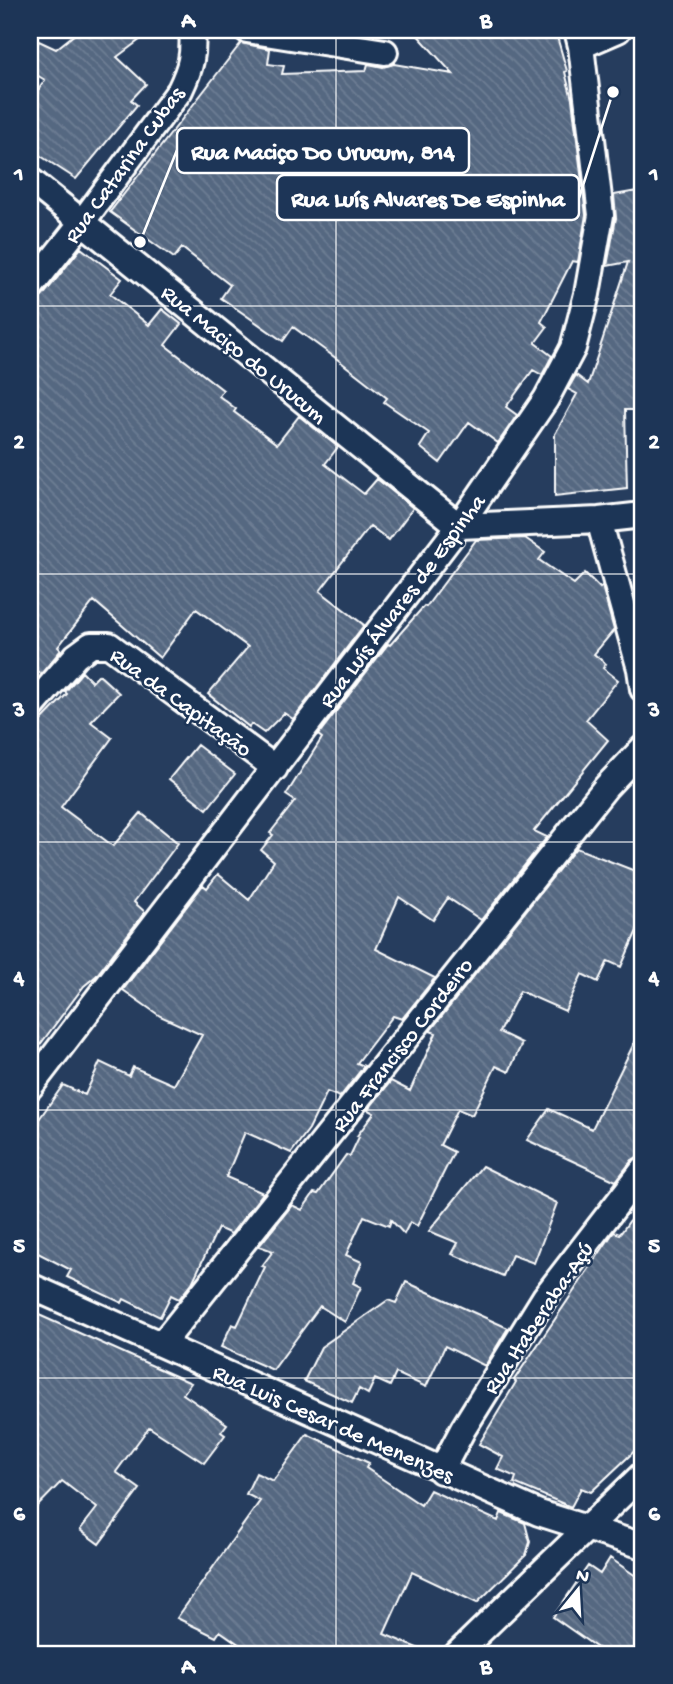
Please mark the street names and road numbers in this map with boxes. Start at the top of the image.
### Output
street label: Rua Catarina Cubas [60,82,192,250]
street label: Rua Maciço do Urucum [154,280,331,431]
street label: Rua Luís Álvares de Espinha [314,488,494,714]
street label: Rua da Capitação [104,643,256,764]
street label: Rua Francisco Cordeiro [327,953,480,1139]
street label: Rua Itaberaba-Açú [479,1237,601,1400]
street label: Rua Luis Cesar de Menenzes [208,1360,458,1491]

